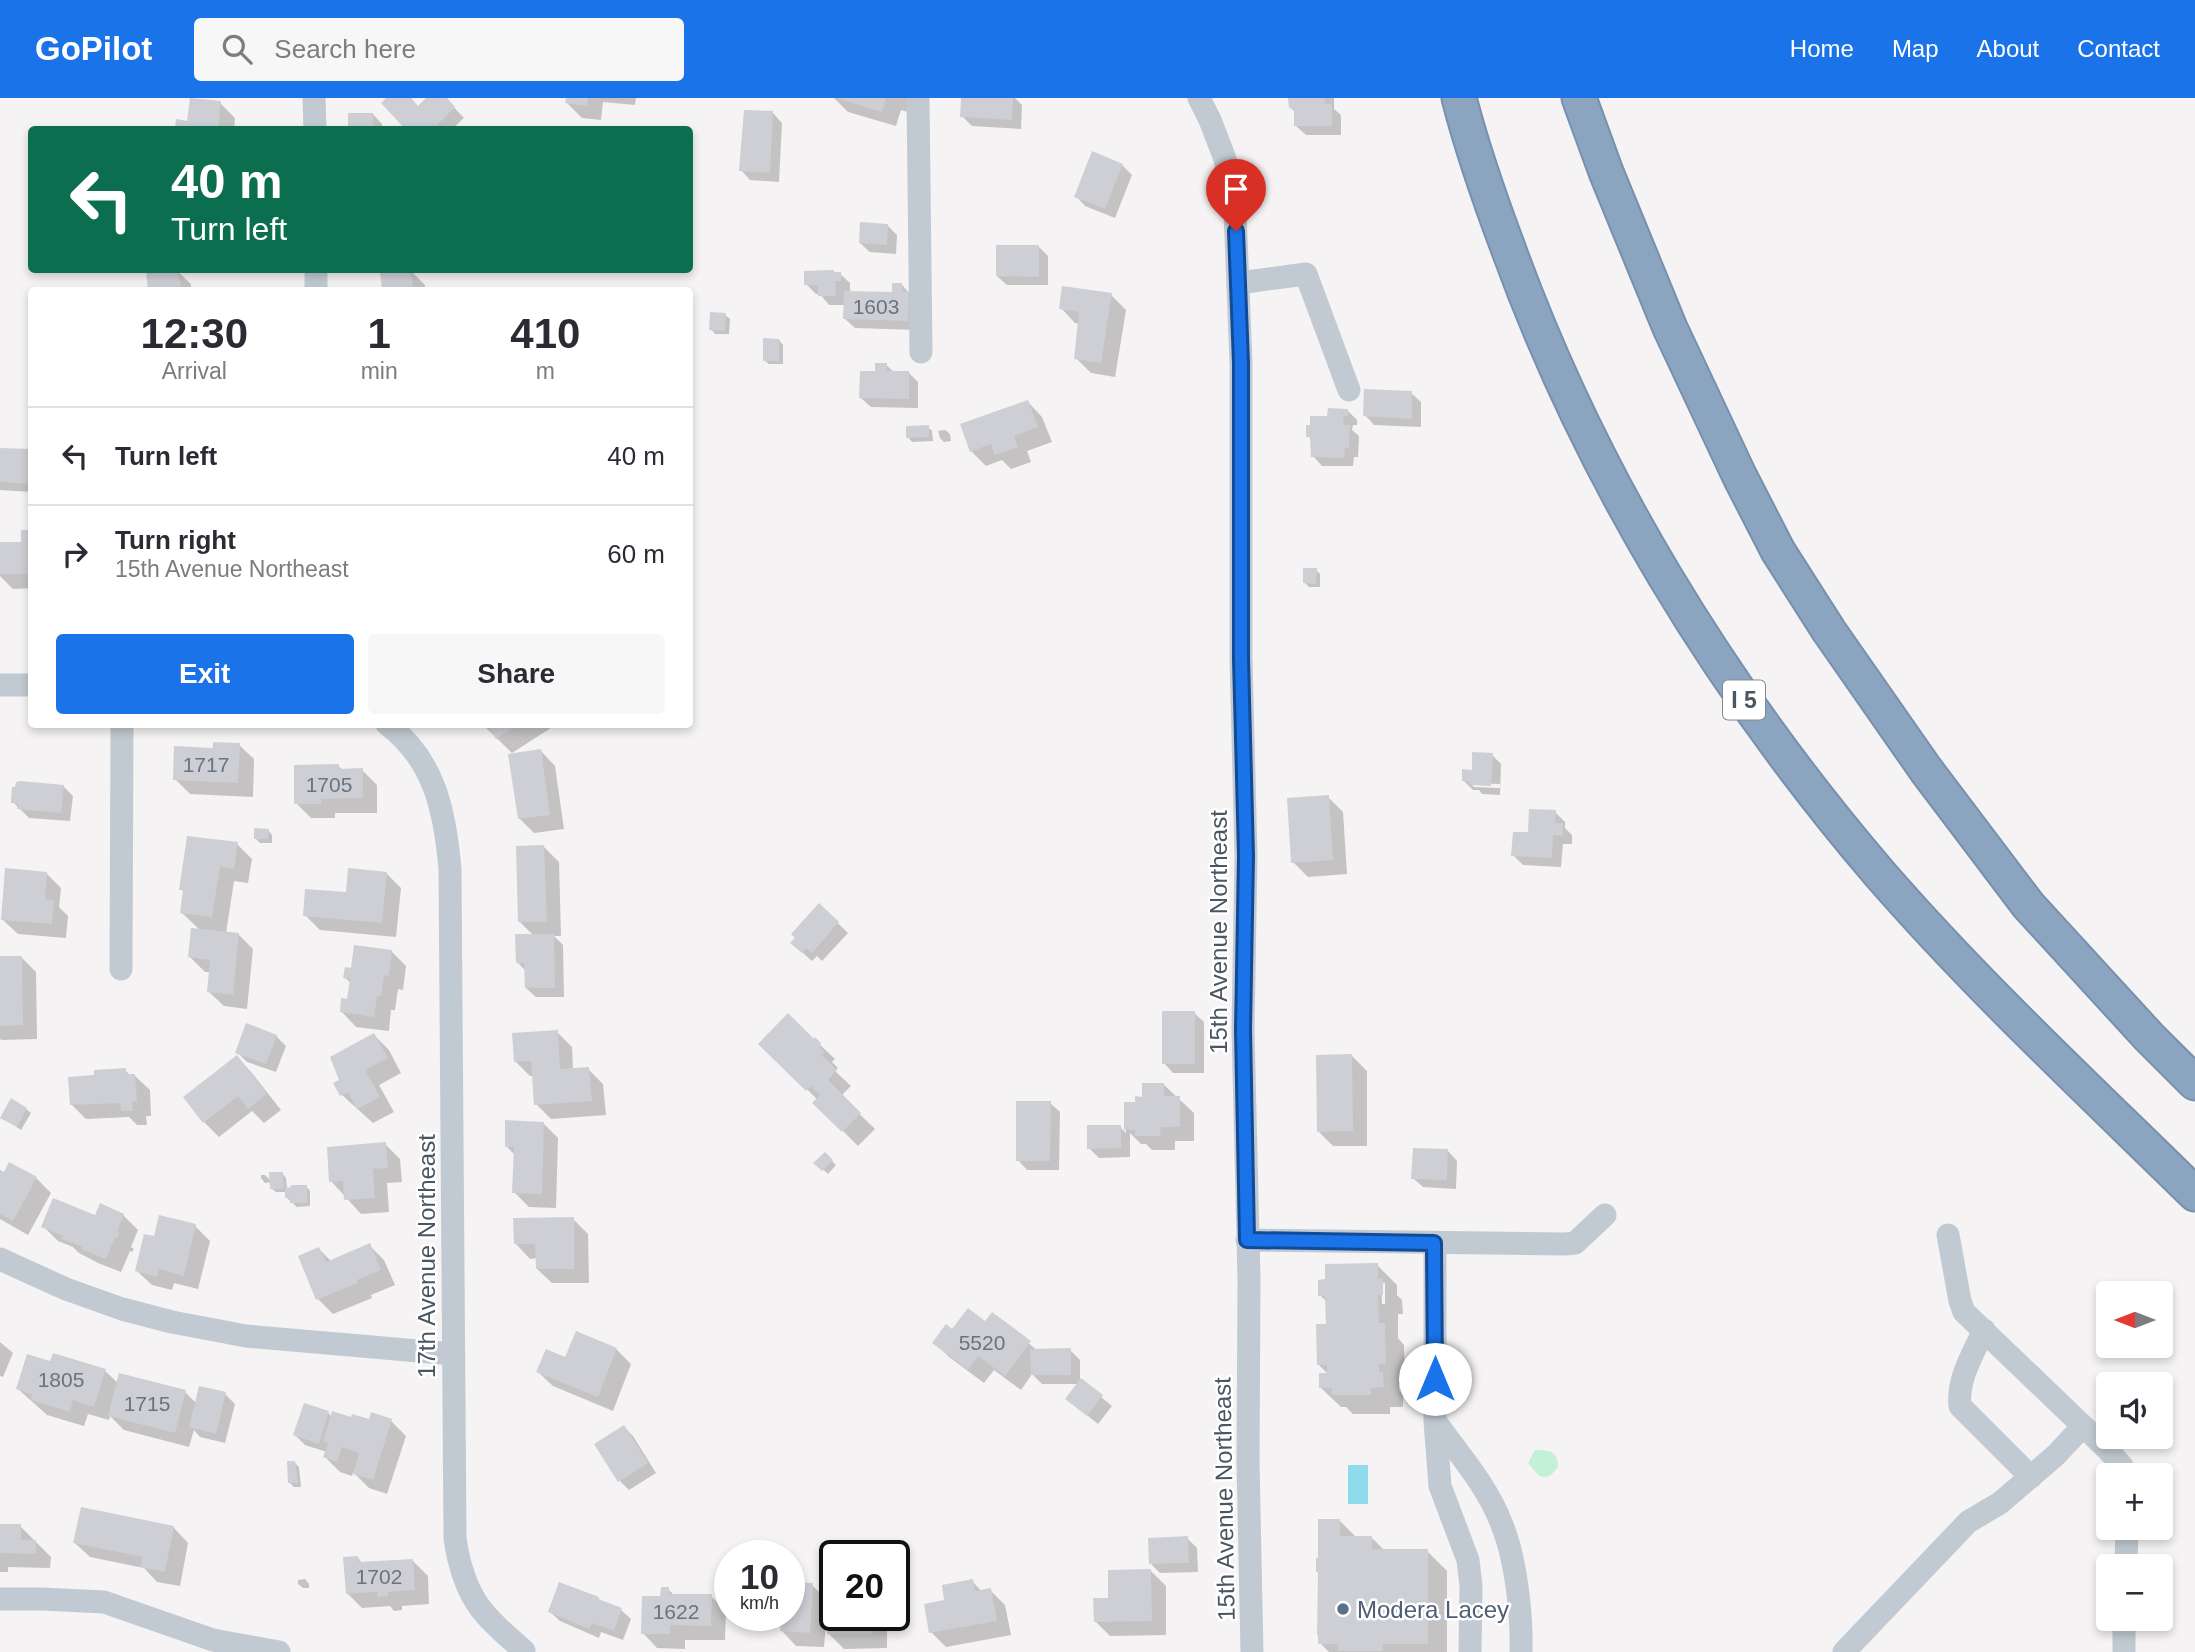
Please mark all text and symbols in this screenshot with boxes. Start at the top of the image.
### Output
search box [194,18,684,81]
text: GoPilot [35,30,152,67]
icon: search [218,30,256,68]
text: Search here [274,34,416,64]
text: Home [1790,35,1854,62]
text: Map [1892,35,1939,62]
text: About [1977,35,2039,62]
text: Contact [2077,35,2160,62]
icon: left [56,154,147,245]
text: 40 m [171,154,283,208]
pin [1206,159,1266,231]
icon: arrive [1217,170,1255,208]
text: Turn left [171,211,287,247]
house number: 1603 [853,295,899,318]
text: 12:30 [141,310,248,357]
text: 1 [367,310,391,357]
text: 410 [510,310,580,357]
text: Arrival [162,358,227,384]
text: min [361,358,398,384]
text: m [536,358,555,384]
icon: left [56,437,94,475]
text: Turn left [115,441,217,471]
text: 40 m [607,441,665,471]
text: Turn right [115,525,236,555]
icon: right [56,535,94,573]
text: 60 m [607,539,665,569]
text: 15th Avenue Northeast [115,556,349,582]
button: Exit [56,634,354,714]
button: Share [368,634,665,714]
road number: I 5 [1723,680,1765,720]
house number: 1717 [183,753,229,776]
house number: 1705 [306,773,352,796]
street label: 15th Avenue Northeast [1205,810,1232,1054]
street label: 17th Avenue Northeast [413,1134,440,1378]
north arrow [2096,1281,2174,1358]
map controls [2096,1281,2173,1631]
house number: 5520 [959,1331,1005,1354]
position arrow [1398,1342,1472,1416]
house number: 1805 [38,1368,84,1391]
button: sound [2096,1372,2173,1449]
street label: 15th Avenue Northeast [1208,1377,1240,1621]
house number: 1715 [124,1392,170,1415]
button: + [2096,1463,2173,1540]
speed limit sign: 20 [819,1540,910,1631]
button: − [2096,1554,2173,1631]
text: 10 [740,1557,779,1596]
house number: 1702 [356,1565,402,1588]
text: km/h [740,1593,779,1613]
place label: Modera Lacey [1357,1596,1509,1623]
house number: 1622 [653,1600,699,1623]
marker: Modera Lacey [1335,1601,1351,1617]

